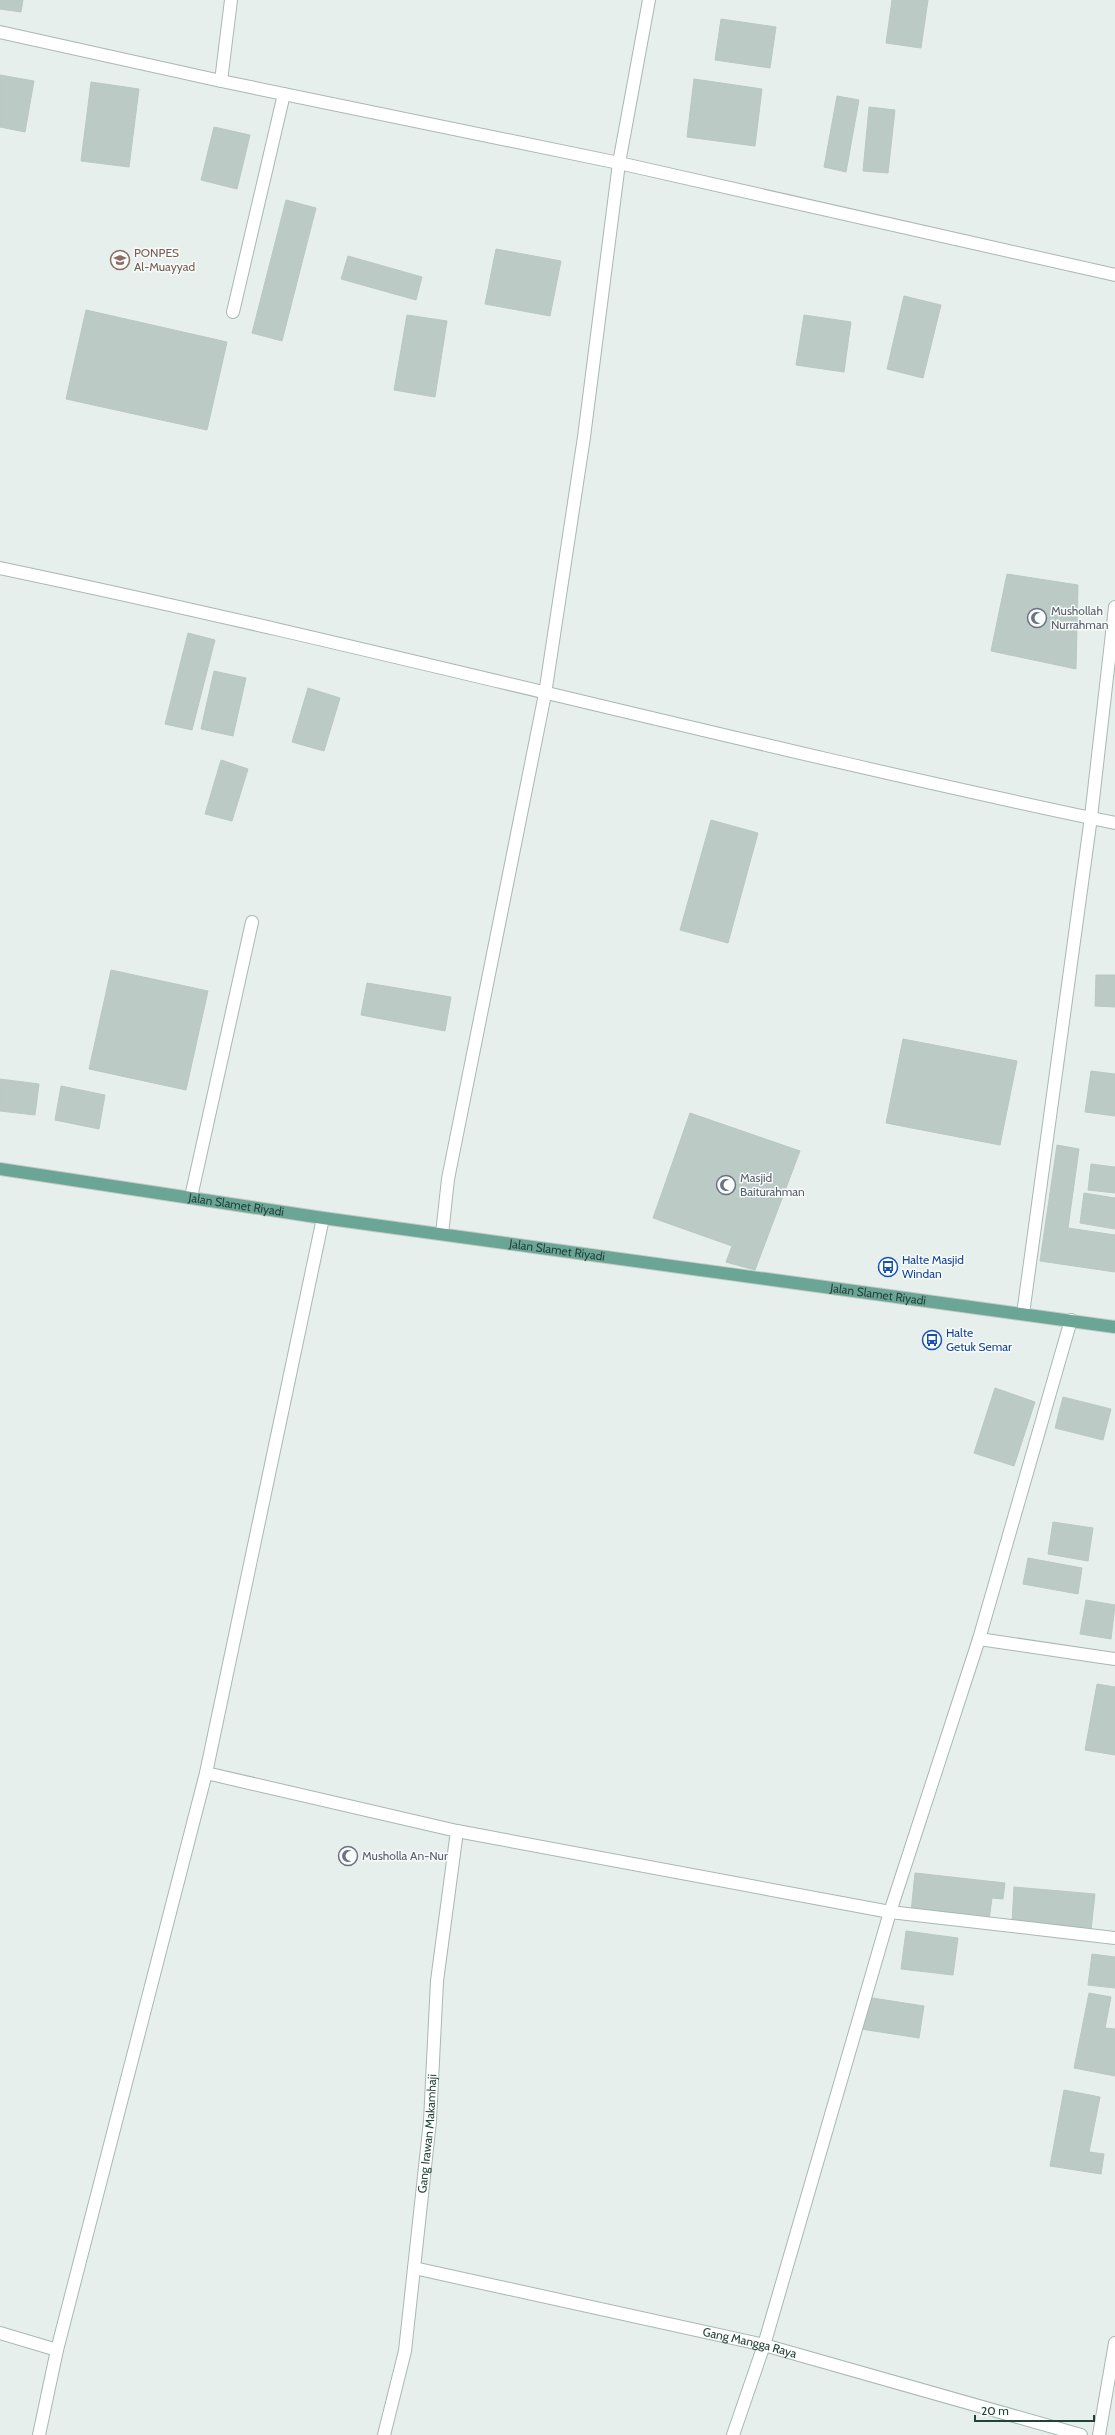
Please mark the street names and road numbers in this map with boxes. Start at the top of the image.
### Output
street label: Jalan Slamet Riyadi [187,1190,285,1219]
street label: Jalan Slamet Riyadi [507,1236,606,1264]
street label: Jalan Slamet Riyadi [828,1280,927,1308]
street label: Gang Irawan Makamhaji [414,2074,439,2194]
street label: Gang Mangga Raya [701,2324,799,2361]

